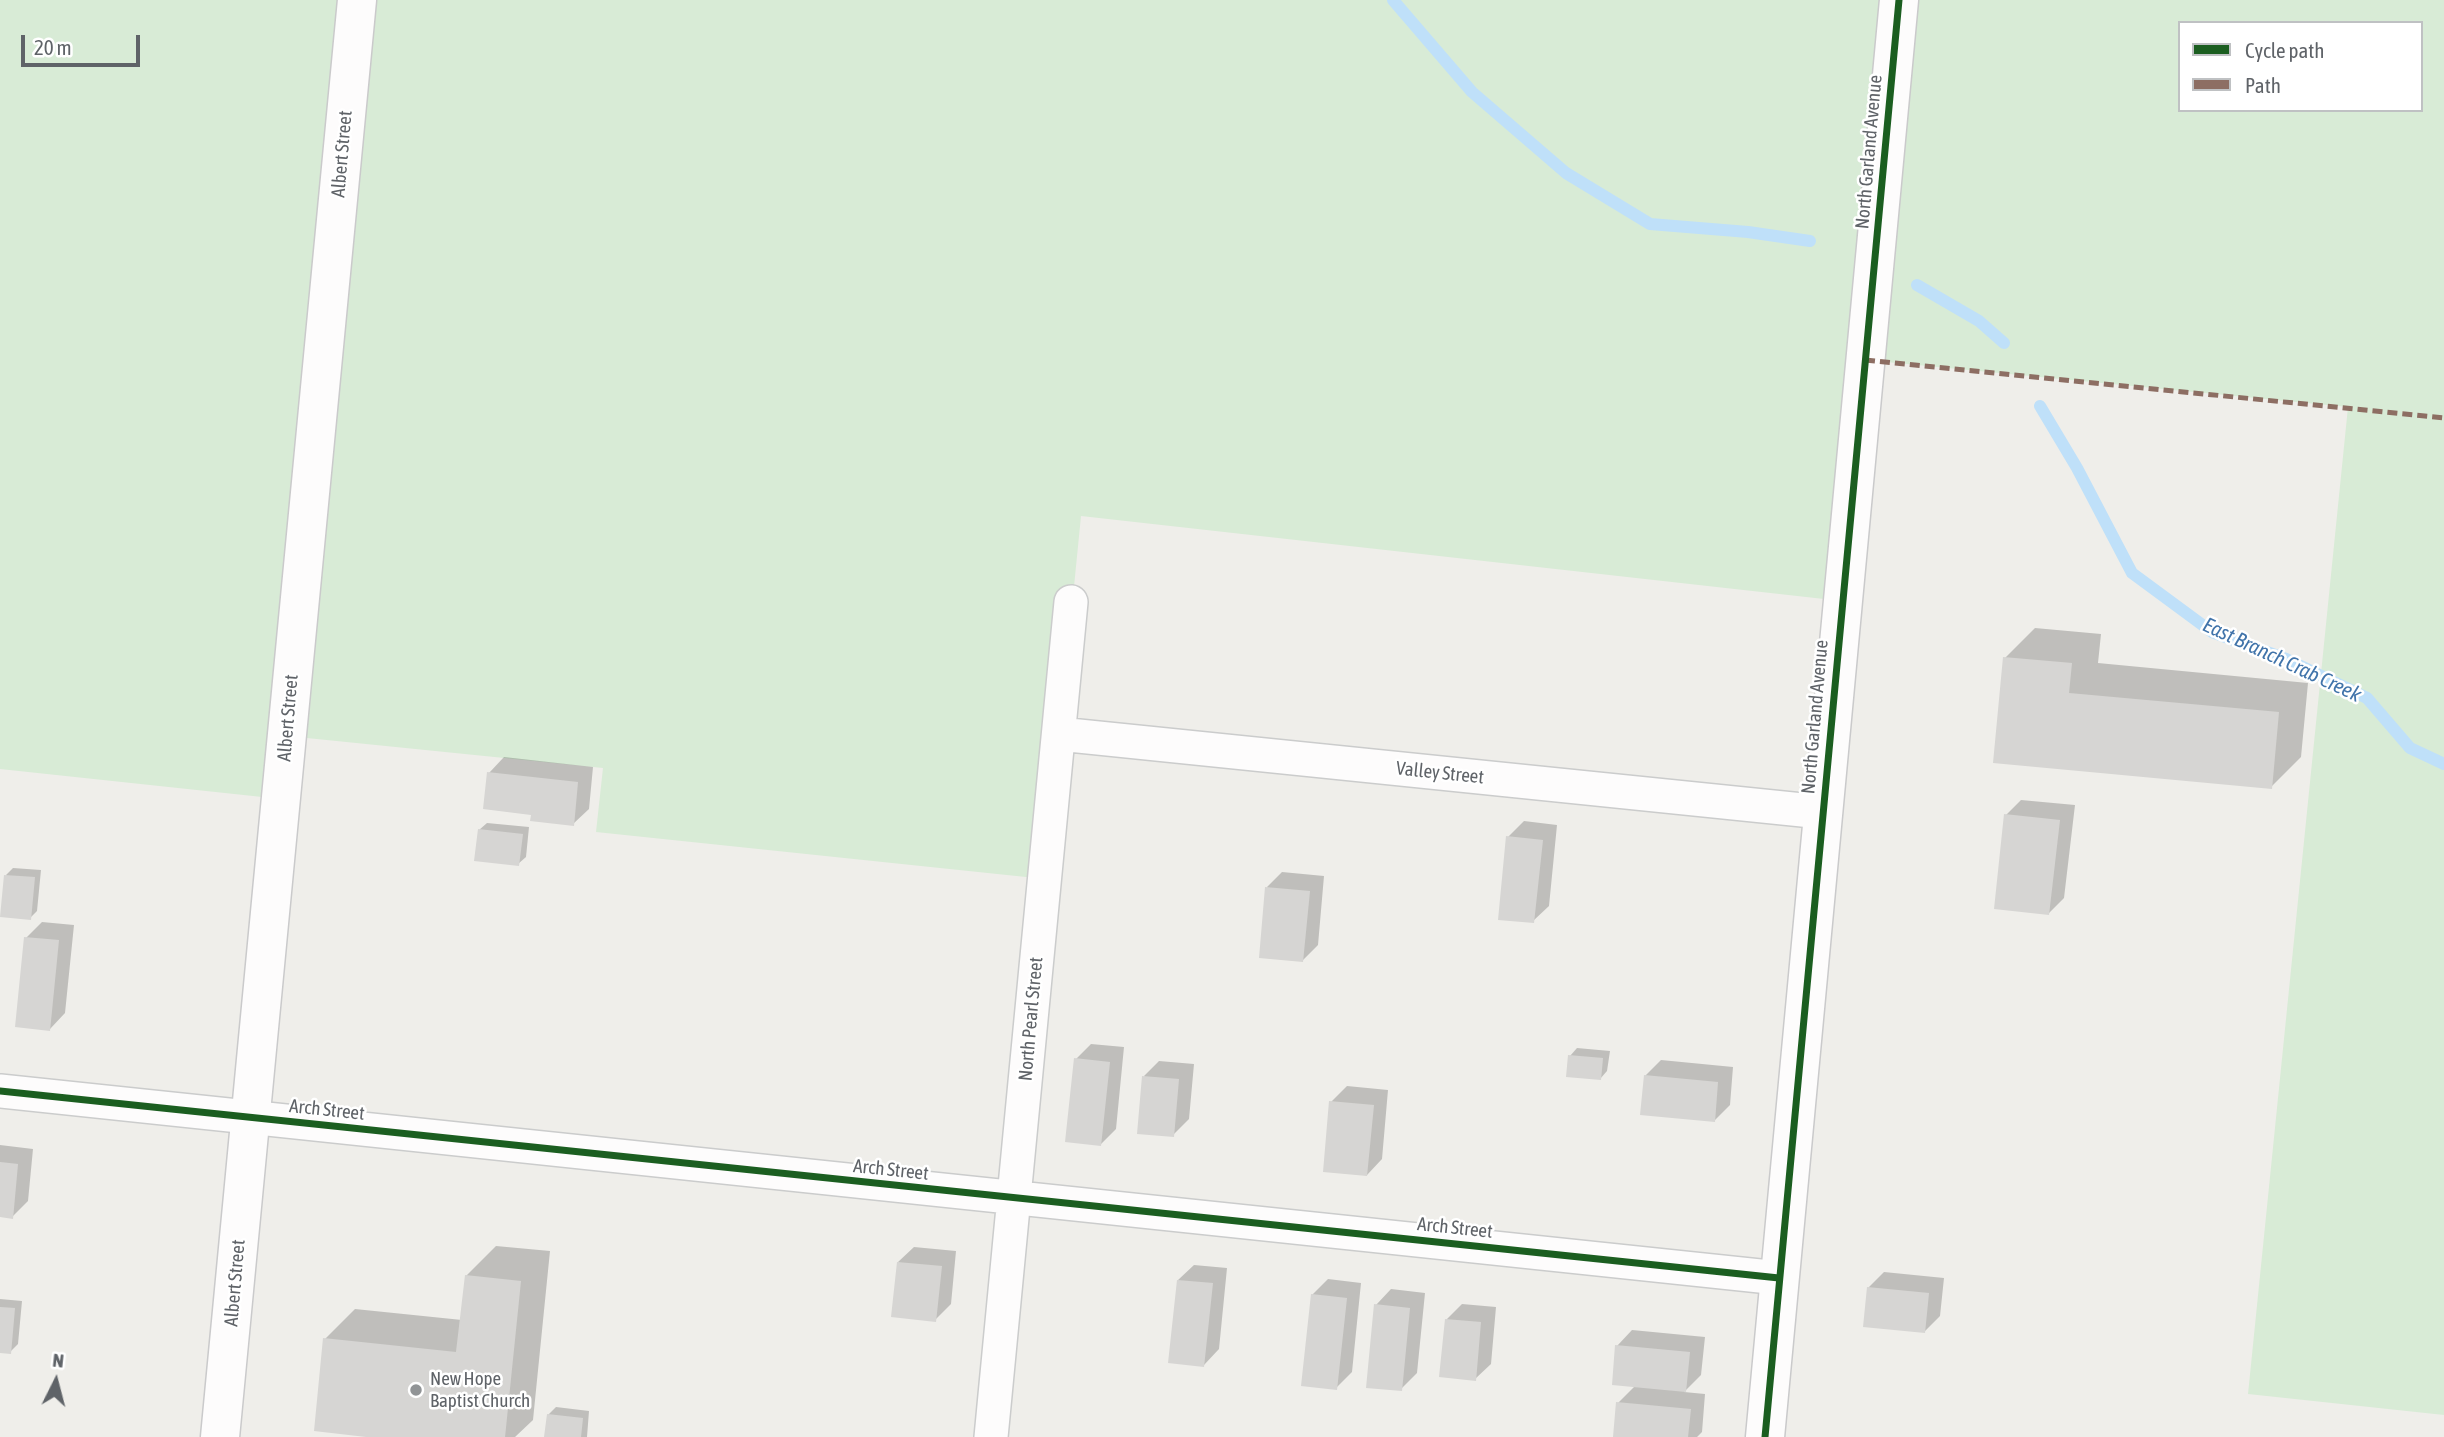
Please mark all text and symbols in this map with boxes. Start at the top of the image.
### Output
scale bar [24,21,144,65]
legend [2178,21,2423,112]
text: 20 m [34,35,72,59]
text: Cycle path [2245,38,2324,62]
text: Path [2245,73,2281,97]
street label: North Garland Avenue [1851,74,1887,230]
street label: Albert Street [327,110,357,198]
water label: East Branch Crab Creek [2199,612,2365,708]
street label: North Garland Avenue [1797,639,1833,795]
street label: Albert Street [273,674,303,762]
street label: Valley Street [1395,757,1485,789]
street label: North Pearl Street [1014,956,1048,1082]
street label: Arch Street [288,1095,366,1125]
street label: Arch Street [852,1155,930,1185]
street label: Arch Street [1416,1213,1494,1243]
street label: Albert Street [220,1239,250,1327]
north arrow [21,1346,91,1416]
text: N [51,1349,65,1372]
place label: New Hope Baptist Church [430,1368,530,1412]
marker: New Hope Baptist Church [408,1382,424,1398]

